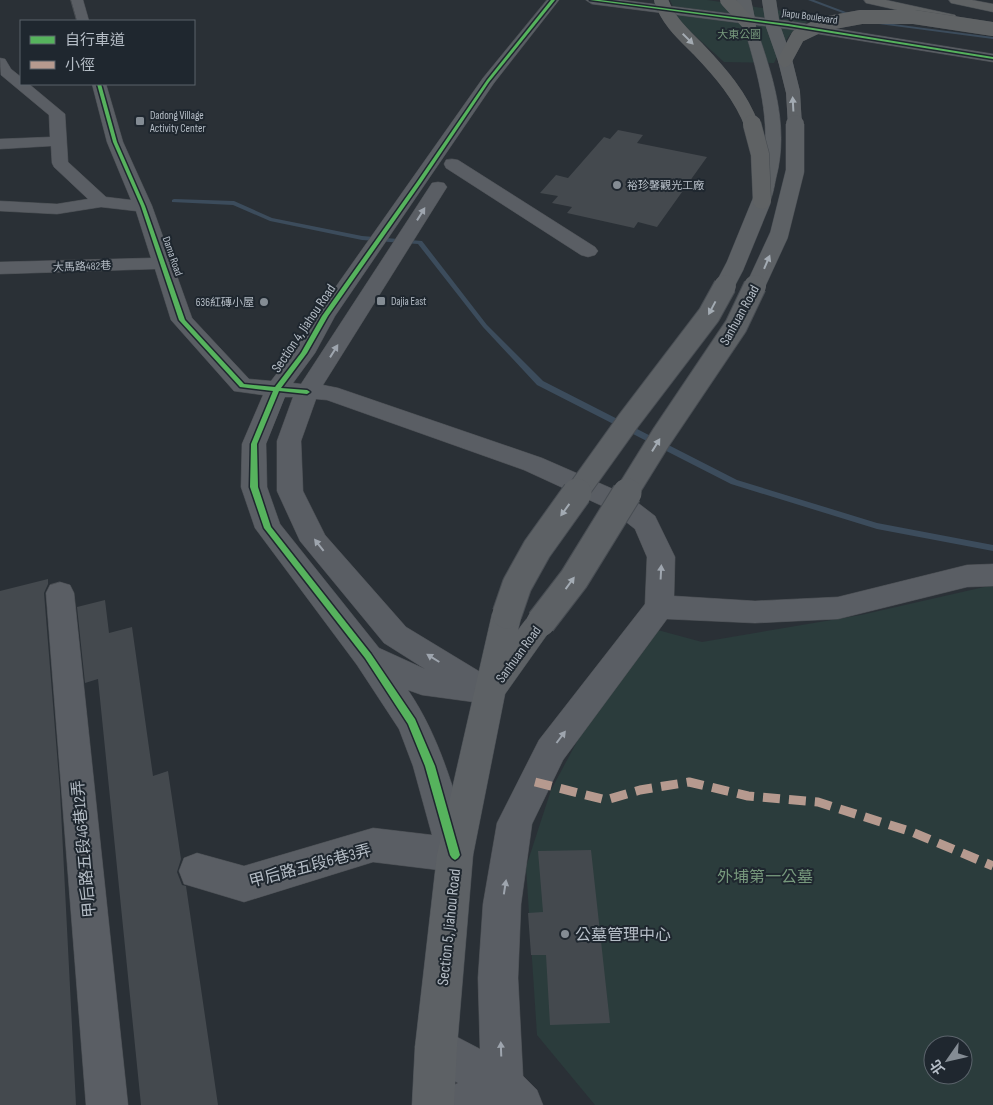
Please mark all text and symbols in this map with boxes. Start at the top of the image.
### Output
street label: Jiapu Boulevard [780,6,839,27]
legend [20,20,195,85]
park label: 大東公園 [717,28,761,41]
text: 自行車道 [65,31,125,50]
one-way arrow [682,33,694,45]
text: 小徑 [65,56,95,75]
one-way arrow [789,95,797,111]
place label: Dadong Village Activity Center [149,109,206,135]
marker: Dadong Village Activity Center [134,115,146,127]
marker: 裕珍馨觀光工廠 [611,179,623,191]
place label: 裕珍馨觀光工廠 [627,179,704,192]
one-way arrow [416,207,425,220]
street label: Dama Road [160,235,185,278]
one-way arrow [763,254,771,269]
street label: 大馬路482巷 [53,259,111,274]
street label: Section 4, Jiahou Road [268,281,339,376]
street label: Sanhuan Road [716,282,763,348]
marker: Dajia East [375,295,387,307]
place label: Dajia East [391,295,427,308]
place label: 636紅磚小屋 [196,296,254,309]
marker: 636紅磚小屋 [258,296,270,308]
one-way arrow [708,300,716,315]
one-way arrow [329,345,339,358]
one-way arrow [652,439,661,452]
one-way arrow [560,503,570,517]
one-way arrow [313,539,324,552]
one-way arrow [657,564,665,580]
one-way arrow [565,576,575,590]
street label: Sanhuan Road [492,622,545,686]
one-way arrow [427,654,440,663]
one-way arrow [556,730,566,744]
street label: 甲后路五段46巷12弄 [69,779,100,918]
street label: 甲后路五段6巷3弄 [247,841,374,892]
street label: Section 5, Jiahou Road [434,868,465,986]
park label: 外埔第一公墓 [717,868,813,887]
one-way arrow [501,878,509,894]
place label: 公墓管理中心 [575,926,671,945]
marker: 公墓管理中心 [559,928,571,940]
north arrow [923,1035,973,1085]
one-way arrow [496,1040,504,1056]
text: 北 [927,1056,949,1078]

